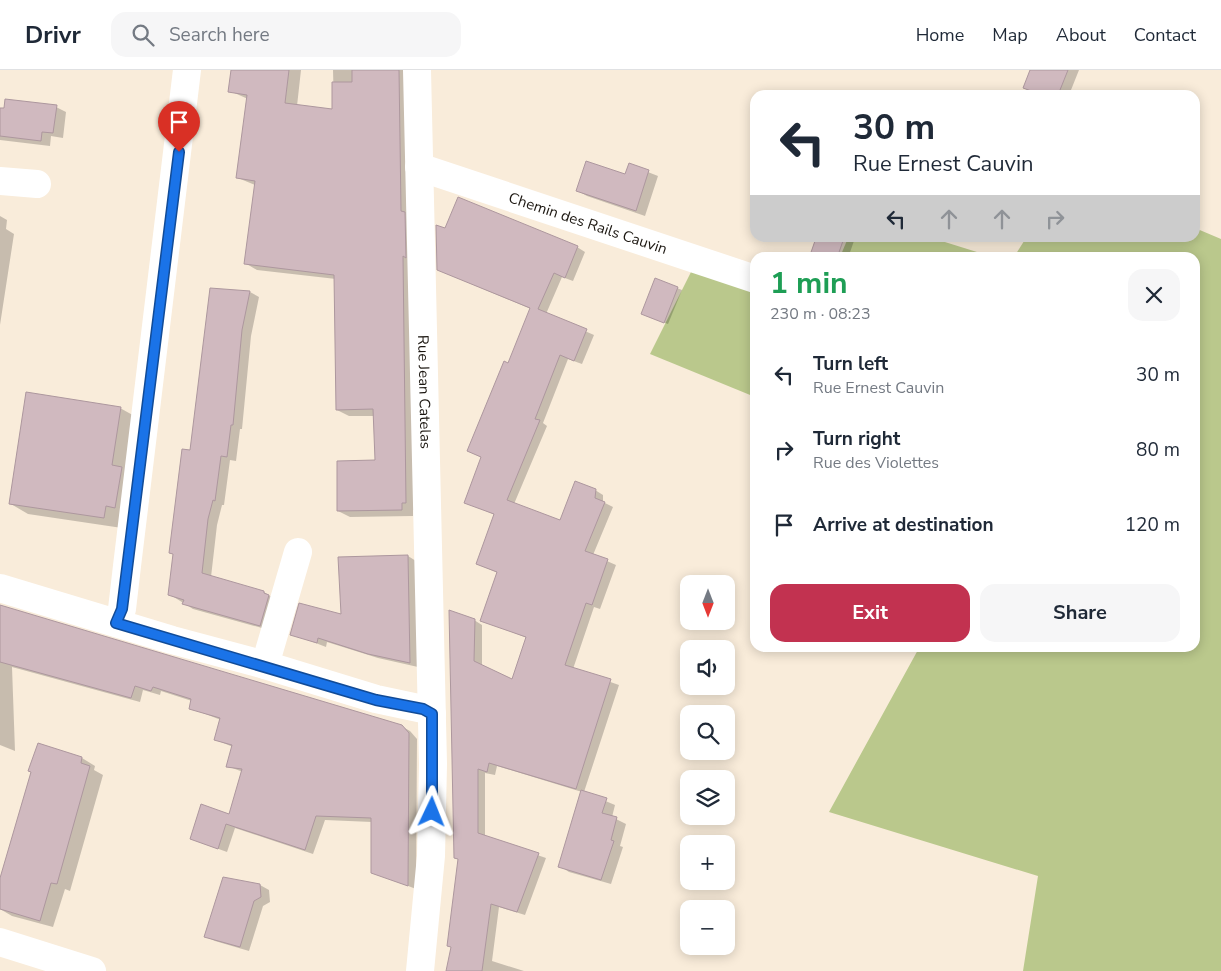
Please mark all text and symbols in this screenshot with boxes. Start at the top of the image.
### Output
search box [111,12,461,57]
text: Drivr [25,19,81,51]
icon: search [129,21,157,49]
text: Search here [169,22,270,48]
text: Home [916,23,964,47]
text: Map [992,23,1028,47]
text: About [1056,23,1106,47]
text: Contact [1134,23,1196,47]
pin [158,101,200,152]
text: 30 m [853,104,935,151]
icon: arrive [165,108,193,136]
icon: left [770,110,835,175]
text: Rue Ernest Cauvin [853,149,1034,179]
street label: Chemin des Rails Cauvin [506,188,670,259]
icon: left [882,205,910,233]
icon: ahead [935,205,963,233]
icon: ahead [988,205,1016,233]
icon: right [1041,205,1069,233]
text: 1 min [770,263,848,304]
button: close [1128,269,1180,321]
text: 230 m · 08:23 [770,303,871,325]
street label: Rue Jean Catelas [413,335,436,449]
text: Turn left [813,351,888,377]
icon: left [770,361,798,389]
text: 30 m [1136,362,1180,388]
text: Rue Ernest Cauvin [813,377,944,399]
text: Turn right [813,426,900,452]
icon: right [770,436,798,464]
text: 80 m [1136,437,1180,463]
text: Rue des Violettes [813,452,939,474]
icon: arrive [770,511,798,539]
text: Arrive at destination [813,512,994,538]
text: 120 m [1125,512,1180,538]
north arrow [680,575,735,630]
map controls [680,575,735,955]
button: Exit [770,584,970,642]
button: Share [980,584,1180,642]
button: sound [680,640,735,695]
button: search [680,705,735,760]
button: layers [680,770,735,825]
position arrow [405,785,457,837]
button: + [680,835,735,890]
button: − [680,900,735,955]

